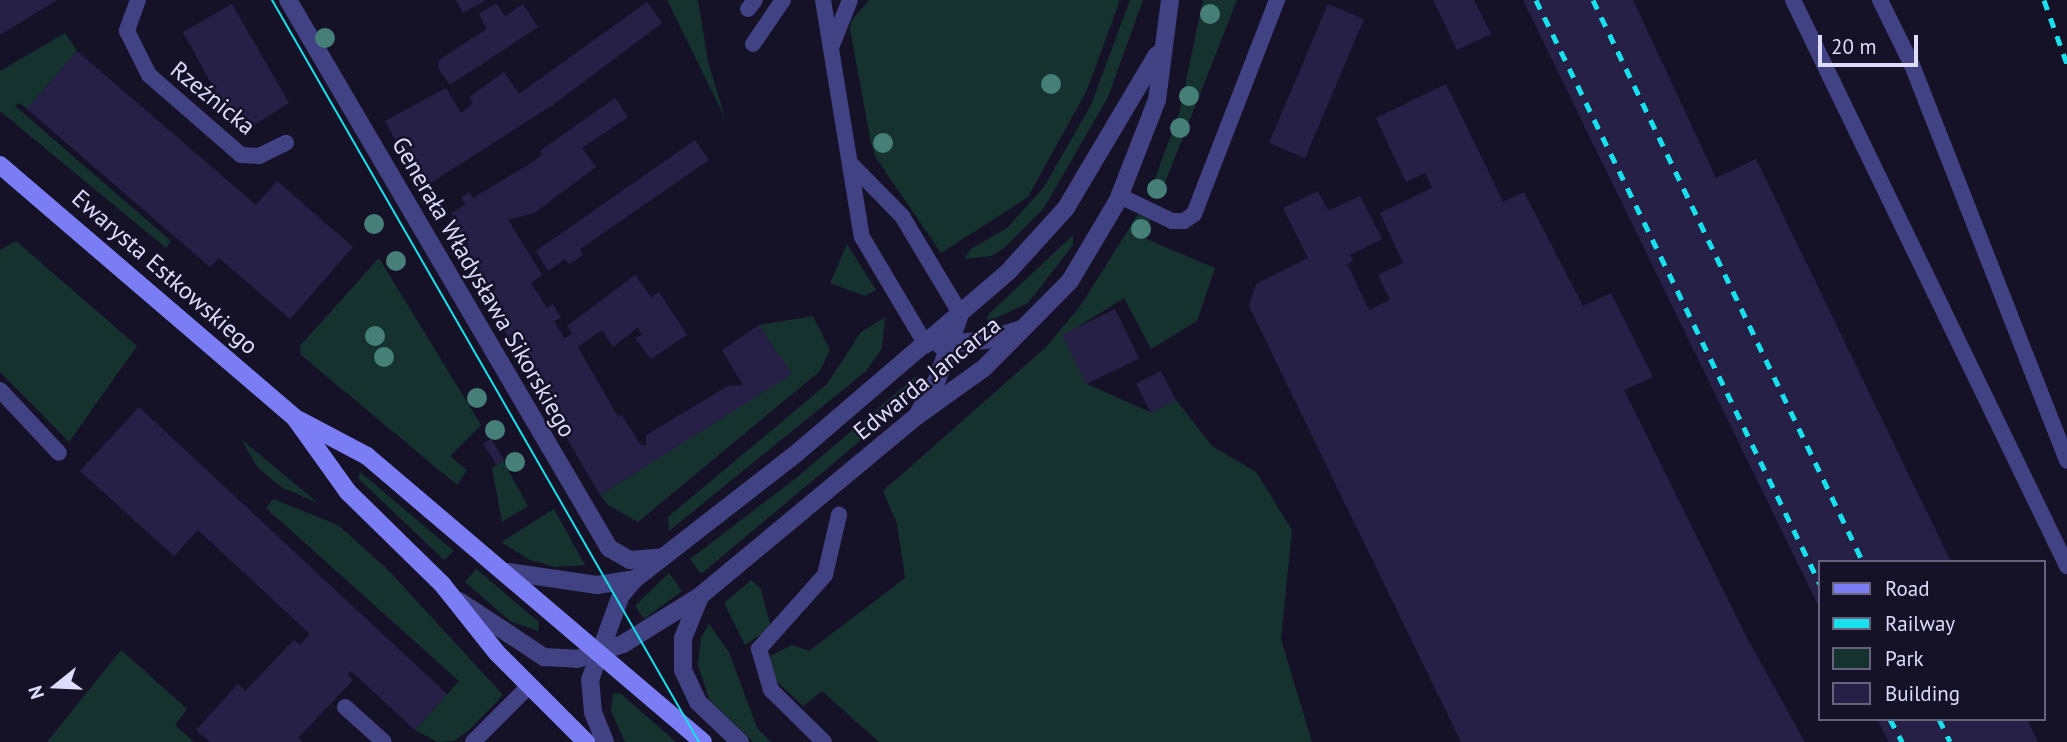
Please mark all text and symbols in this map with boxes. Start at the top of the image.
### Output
scale bar [1822,21,1922,65]
text: 20 m [1831,33,1877,60]
street label: Rzeźnicka [165,55,261,141]
street label: Generała Władysława Sikorskiego [386,131,582,443]
street label: Ewarysta Estkowskiego [66,184,264,360]
street label: Edwarda Jancarza [848,310,1006,446]
legend [1818,560,2046,721]
text: Road [1885,575,1929,602]
text: Railway [1885,610,1955,637]
text: Park [1885,645,1924,672]
north arrow [21,651,91,721]
text: Building [1885,680,1960,707]
text: N [23,683,49,702]

